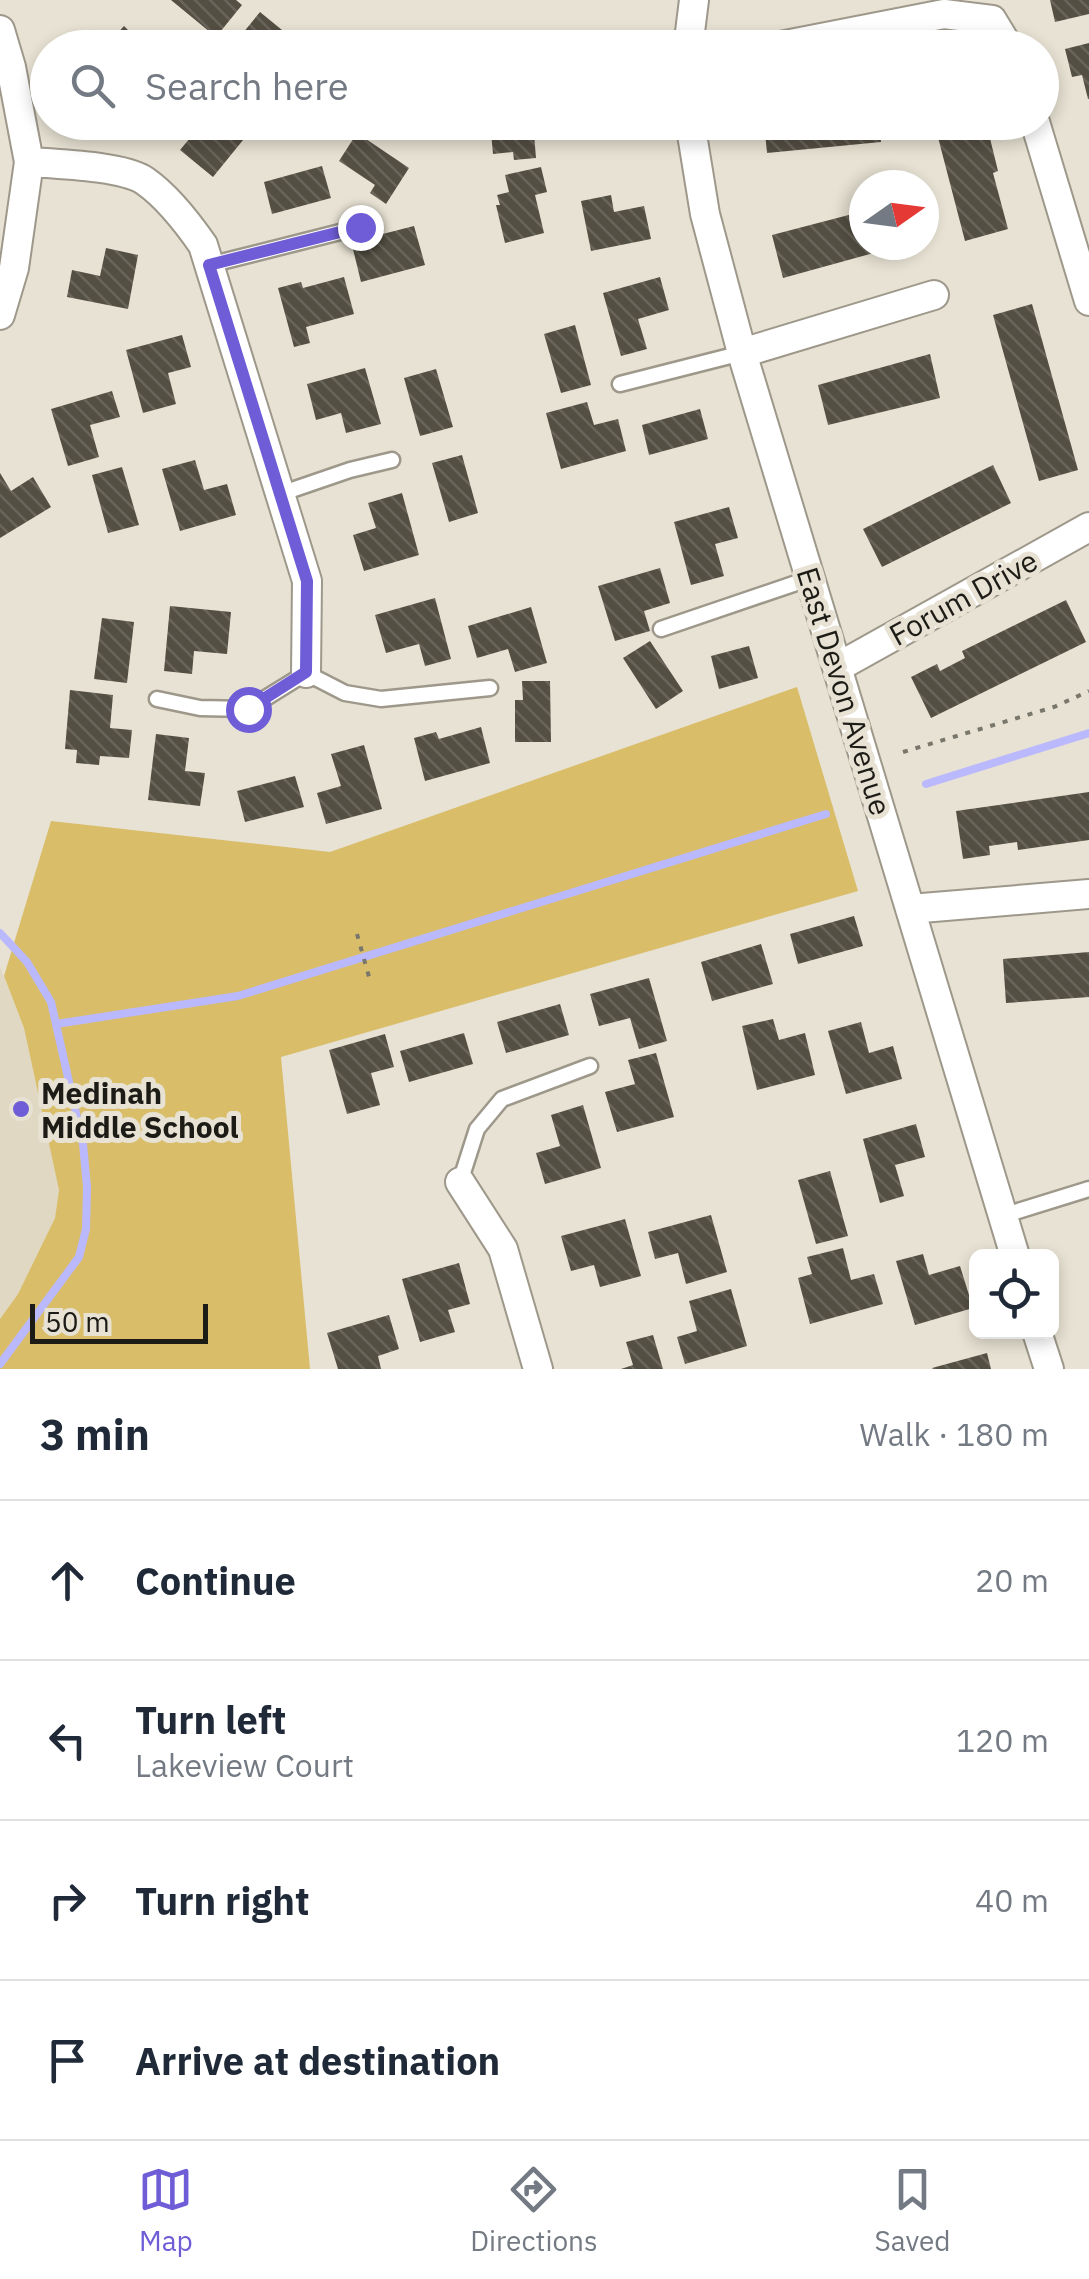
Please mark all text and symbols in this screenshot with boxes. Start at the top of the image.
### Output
search box [30,30,1059,140]
icon: search [65,58,120,113]
text: Search here [145,61,349,110]
north arrow [849,170,939,260]
route end [338,205,384,251]
street label: Forum Drive [882,540,1044,654]
street label: East Devon Avenue [789,562,901,820]
route start [226,687,272,733]
place label: Medinah Middle School [41,1073,239,1146]
marker: Medinah Middle School [10,1098,32,1120]
map controls [969,1249,1059,1339]
button: locate [969,1249,1059,1339]
scale bar [30,1299,208,1344]
text: 50 m [45,1303,110,1340]
text: 3 min [40,1407,150,1462]
text: Walk · 180 m [860,1413,1049,1455]
icon: ahead [40,1553,95,1608]
text: Continue [135,1556,296,1605]
text: 20 m [975,1559,1049,1601]
text: Turn left [135,1695,286,1744]
icon: left [40,1713,95,1768]
text: 120 m [956,1719,1049,1761]
text: Lakeview Court [135,1744,354,1786]
icon: right [40,1873,95,1928]
text: Turn right [135,1876,310,1925]
text: 40 m [975,1879,1049,1921]
icon: arrive [40,2033,95,2088]
text: Arrive at destination [135,2036,500,2085]
tab: Map [138,2162,193,2259]
tab: Directions [470,2162,598,2259]
tab: Saved [874,2162,951,2259]

